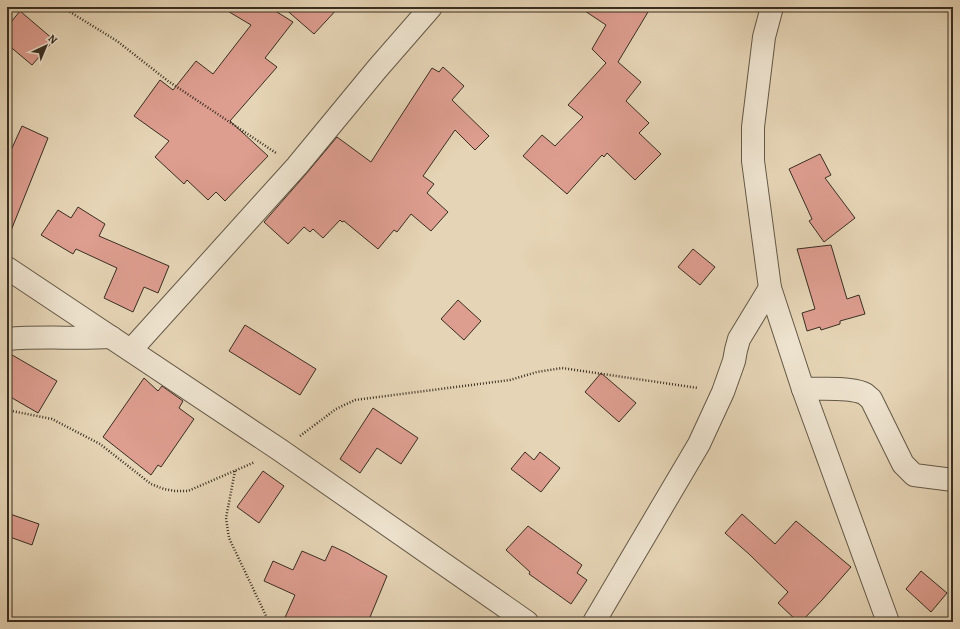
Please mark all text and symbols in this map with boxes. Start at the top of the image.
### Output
north arrow [26,26,66,66]
text: N [45,31,61,47]

